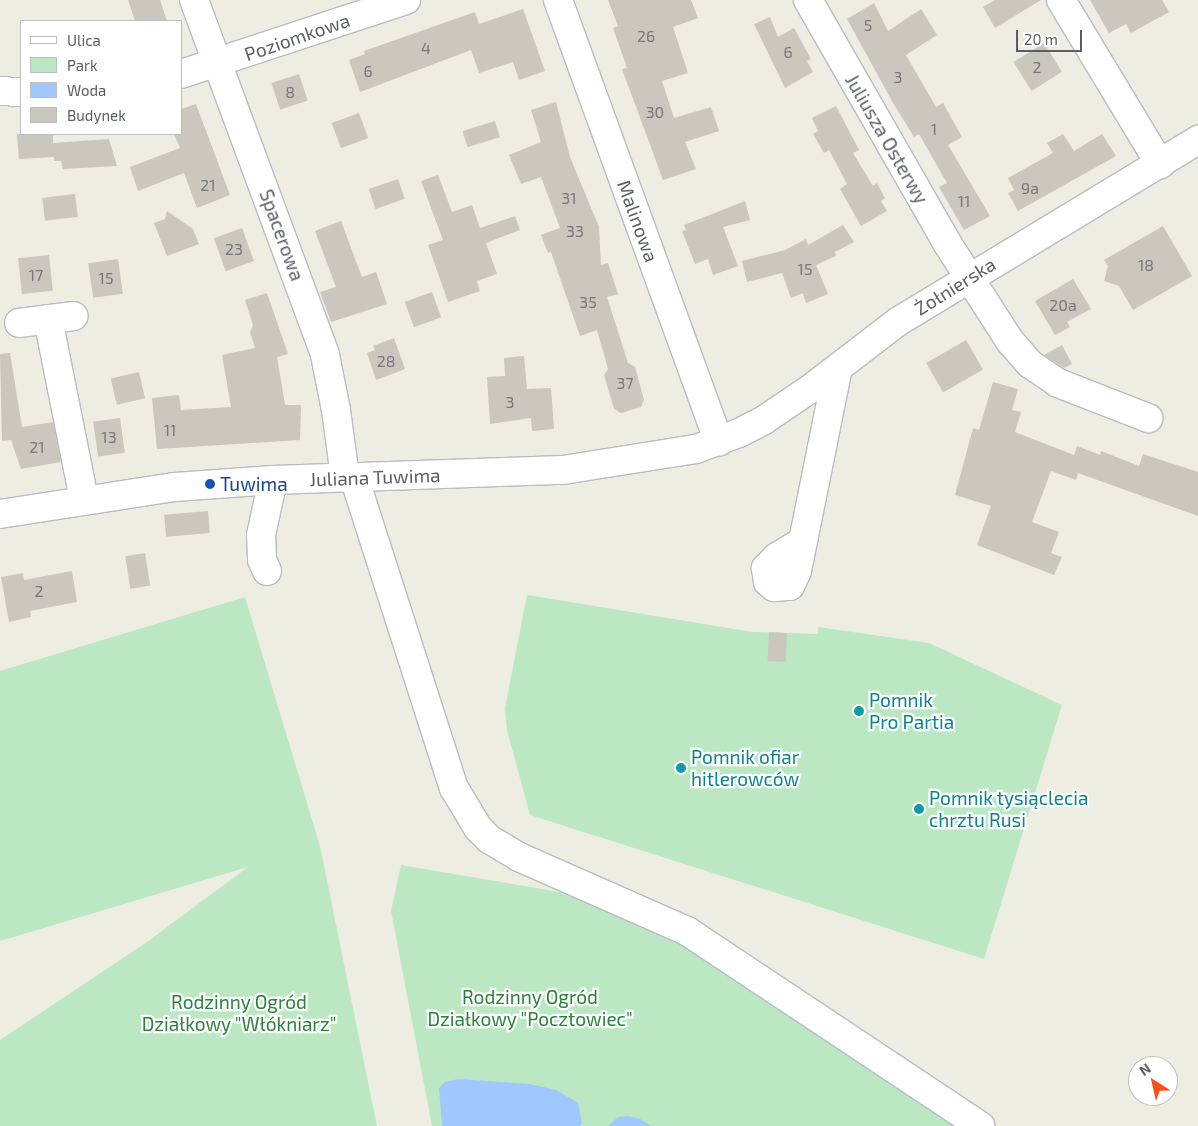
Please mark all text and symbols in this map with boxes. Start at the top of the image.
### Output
street label: Poziomkowa [241,8,353,66]
house number: 5 [864,15,872,35]
legend [20,20,182,135]
scale bar [1018,20,1084,52]
house number: 26 [637,26,655,46]
text: 20 m [1024,30,1058,48]
text: Ulica [67,31,101,49]
house number: 4 [421,38,431,58]
house number: 6 [783,42,793,62]
text: Park [67,56,98,74]
house number: 2 [1033,57,1041,77]
house number: 6 [363,61,373,81]
house number: 3 [894,67,902,87]
street label: Juliusza Osterwy [841,70,933,208]
text: Woda [67,81,106,99]
house number: 8 [285,82,295,102]
house number: 30 [646,102,664,122]
text: Budynek [67,106,126,124]
house number: 1 [931,119,937,139]
house number: 21 [200,175,216,195]
street label: Malinowa [613,177,663,265]
house number: 9a [1021,178,1039,198]
street label: Spacerowa [255,186,309,284]
house number: 31 [561,188,577,208]
house number: 11 [958,191,970,211]
house number: 33 [566,221,584,241]
house number: 23 [225,239,243,259]
street label: Żołnierska [910,252,1000,320]
house number: 18 [1138,255,1154,275]
house number: 15 [798,259,812,279]
house number: 17 [29,265,43,285]
house number: 15 [99,268,113,288]
house number: 35 [579,292,597,312]
house number: 20a [1049,295,1077,315]
house number: 28 [377,351,395,371]
house number: 37 [616,373,634,393]
house number: 3 [506,392,514,412]
house number: 11 [164,420,176,440]
house number: 13 [101,427,117,447]
house number: 21 [29,437,45,457]
street label: Juliana Tuwima [309,463,441,491]
place label: Tuwima [220,473,288,495]
marker: Tuwima [204,478,216,490]
house number: 2 [35,581,43,601]
place label: Pomnik Pro Partia [869,689,954,733]
marker: Pomnik Pro Partia [853,705,865,717]
place label: Pomnik ofiar hitlerowców [691,746,800,790]
marker: Pomnik ofiar hitlerowców [675,762,687,774]
place label: Pomnik tysiąclecia chrztu Rusi [929,787,1089,831]
marker: Pomnik tysiąclecia chrztu Rusi [913,803,925,815]
park label: Rodzinny Ogród Działkowy "Pocztowiec" [427,986,633,1030]
park label: Rodzinny Ogród Działkowy "Włókniarz" [141,991,337,1035]
north arrow [1128,1056,1178,1106]
text: N [1136,1059,1154,1079]

